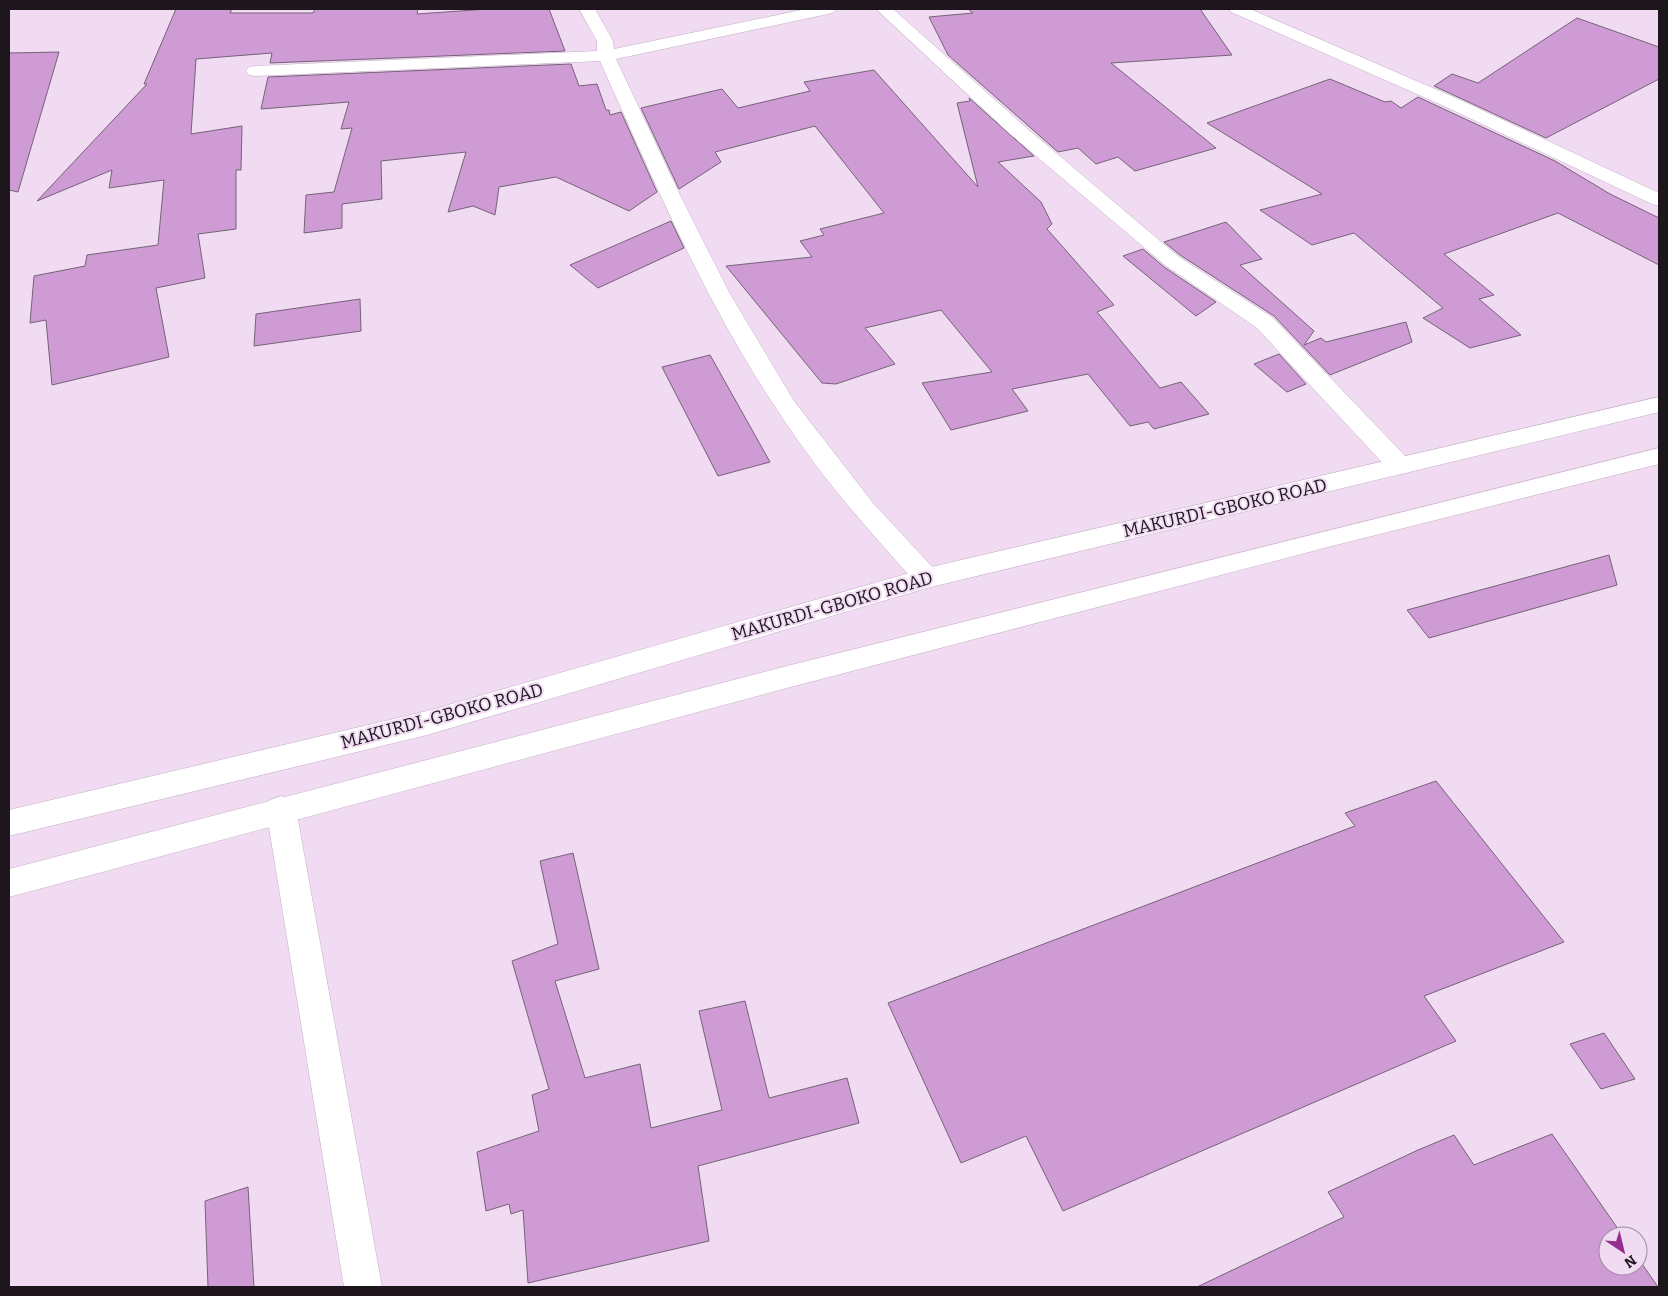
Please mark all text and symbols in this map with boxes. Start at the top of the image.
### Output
street label: MAKURDI-GBOKO ROAD [1121,474,1329,542]
street label: MAKURDI-GBOKO ROAD [729,567,935,645]
street label: MAKURDI-GBOKO ROAD [338,678,546,754]
north arrow [1598,1226,1648,1276]
text: N [1621,1251,1639,1271]

